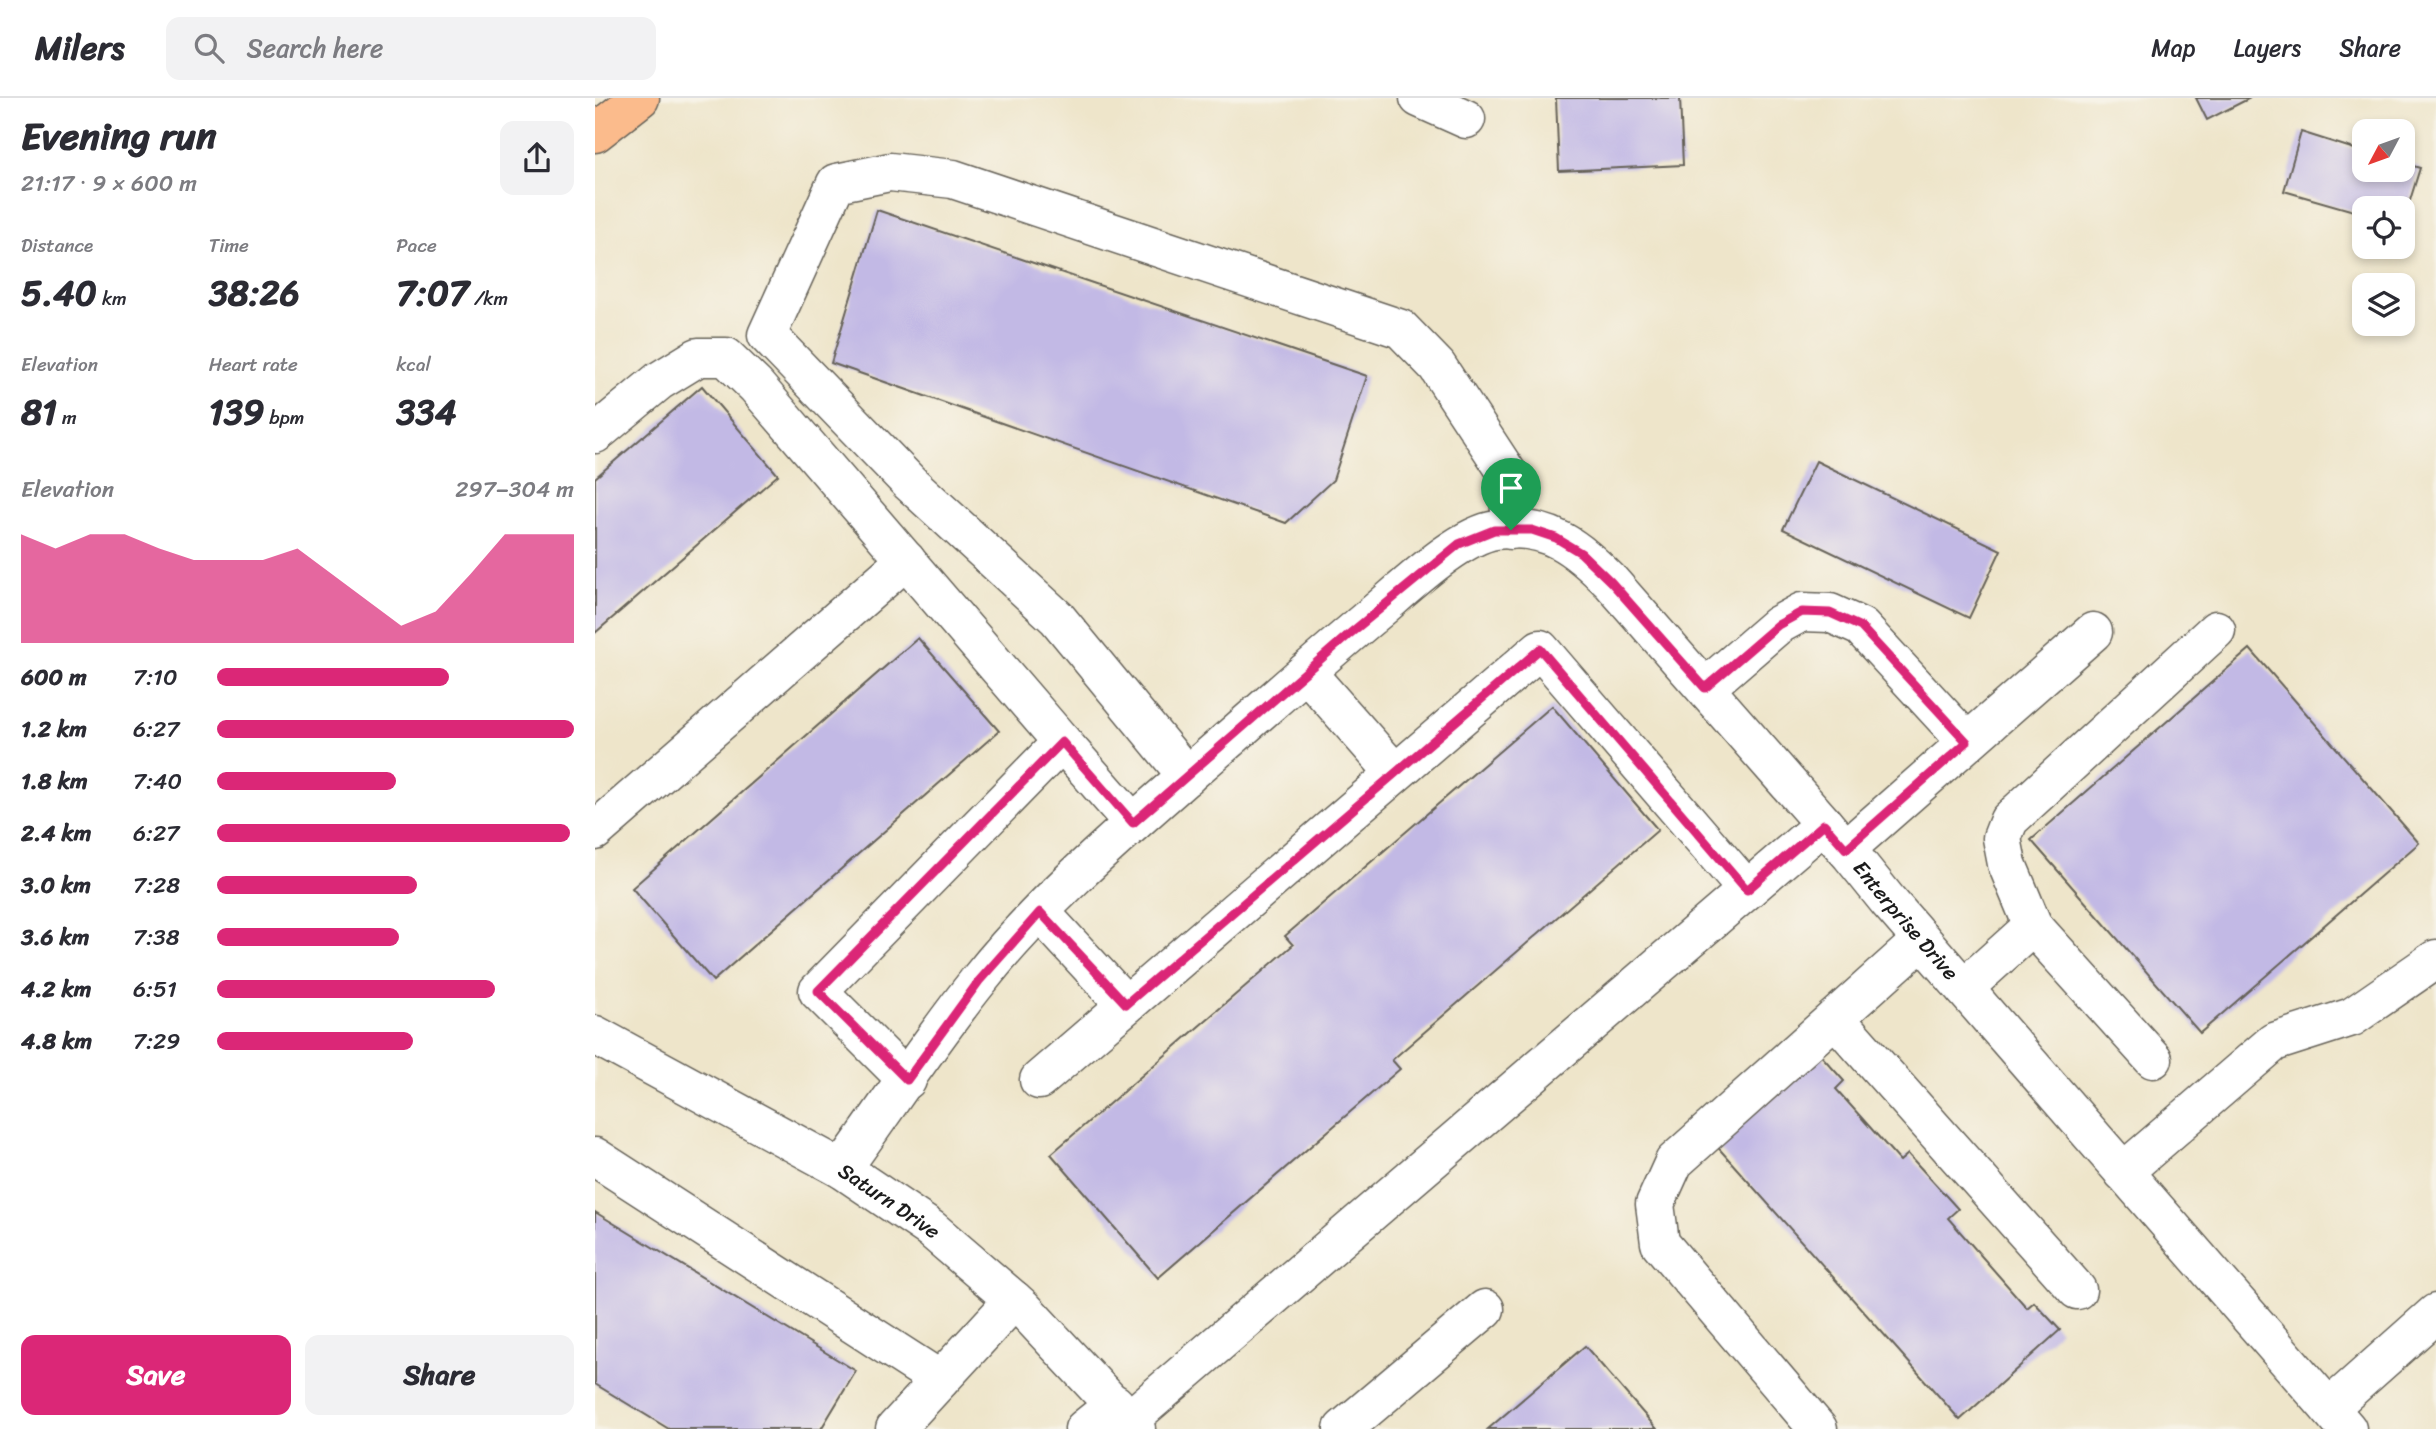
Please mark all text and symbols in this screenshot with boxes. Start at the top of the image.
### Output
search box [166,17,656,80]
text: Milers [35,19,124,77]
text: Search here [246,25,383,71]
text: Map [2151,27,2196,69]
text: Layers [2234,27,2301,69]
text: Share [2339,27,2401,69]
icon: search [190,29,228,67]
text: Evening run [21,103,217,170]
north arrow [2352,119,2415,182]
map controls [2352,119,2415,336]
button: share [500,121,574,195]
text: 21:17 · 9 × 600 m [21,163,197,204]
button: locate [2352,196,2415,259]
text: Distance [21,229,93,262]
text: Time [209,229,249,262]
text: Pace [396,229,437,262]
text: 5.40 [21,262,97,324]
text: 38:26 [209,262,300,324]
text: 7:07 [396,262,469,324]
button: layers [2352,273,2415,336]
text: km [97,282,127,315]
text: /km [469,282,508,315]
text: Elevation [21,348,98,381]
text: Heart rate [209,348,298,381]
text: kcal [396,348,431,381]
text: 81 [21,381,57,443]
text: 139 [209,381,264,443]
text: 334 [396,381,457,443]
text: m [57,401,77,434]
text: bpm [264,401,304,434]
pin [1481,458,1541,530]
text: Elevation [21,469,114,510]
text: 297–304 m [455,469,574,510]
icon: arrive [1492,469,1530,507]
text: 600 m [21,657,87,698]
text: 7:10 [133,657,177,698]
text: 1.2 km [21,709,87,750]
text: 6:27 [133,709,179,750]
text: 1.8 km [21,761,88,802]
text: 7:40 [133,761,182,802]
text: 2.4 km [21,813,91,854]
text: 6:27 [133,813,179,854]
street label: Enterprise Drive [1843,852,1969,990]
text: 3.0 km [21,865,91,906]
text: 7:28 [133,865,180,906]
text: 3.6 km [21,917,90,958]
text: 7:38 [133,917,180,958]
text: 4.2 km [21,969,91,1010]
text: 6:51 [133,969,177,1010]
text: 4.8 km [21,1021,92,1062]
text: 7:29 [133,1021,180,1062]
street label: Saturn Drive [830,1152,950,1249]
button: Save [21,1335,291,1415]
button: Share [305,1335,574,1415]

